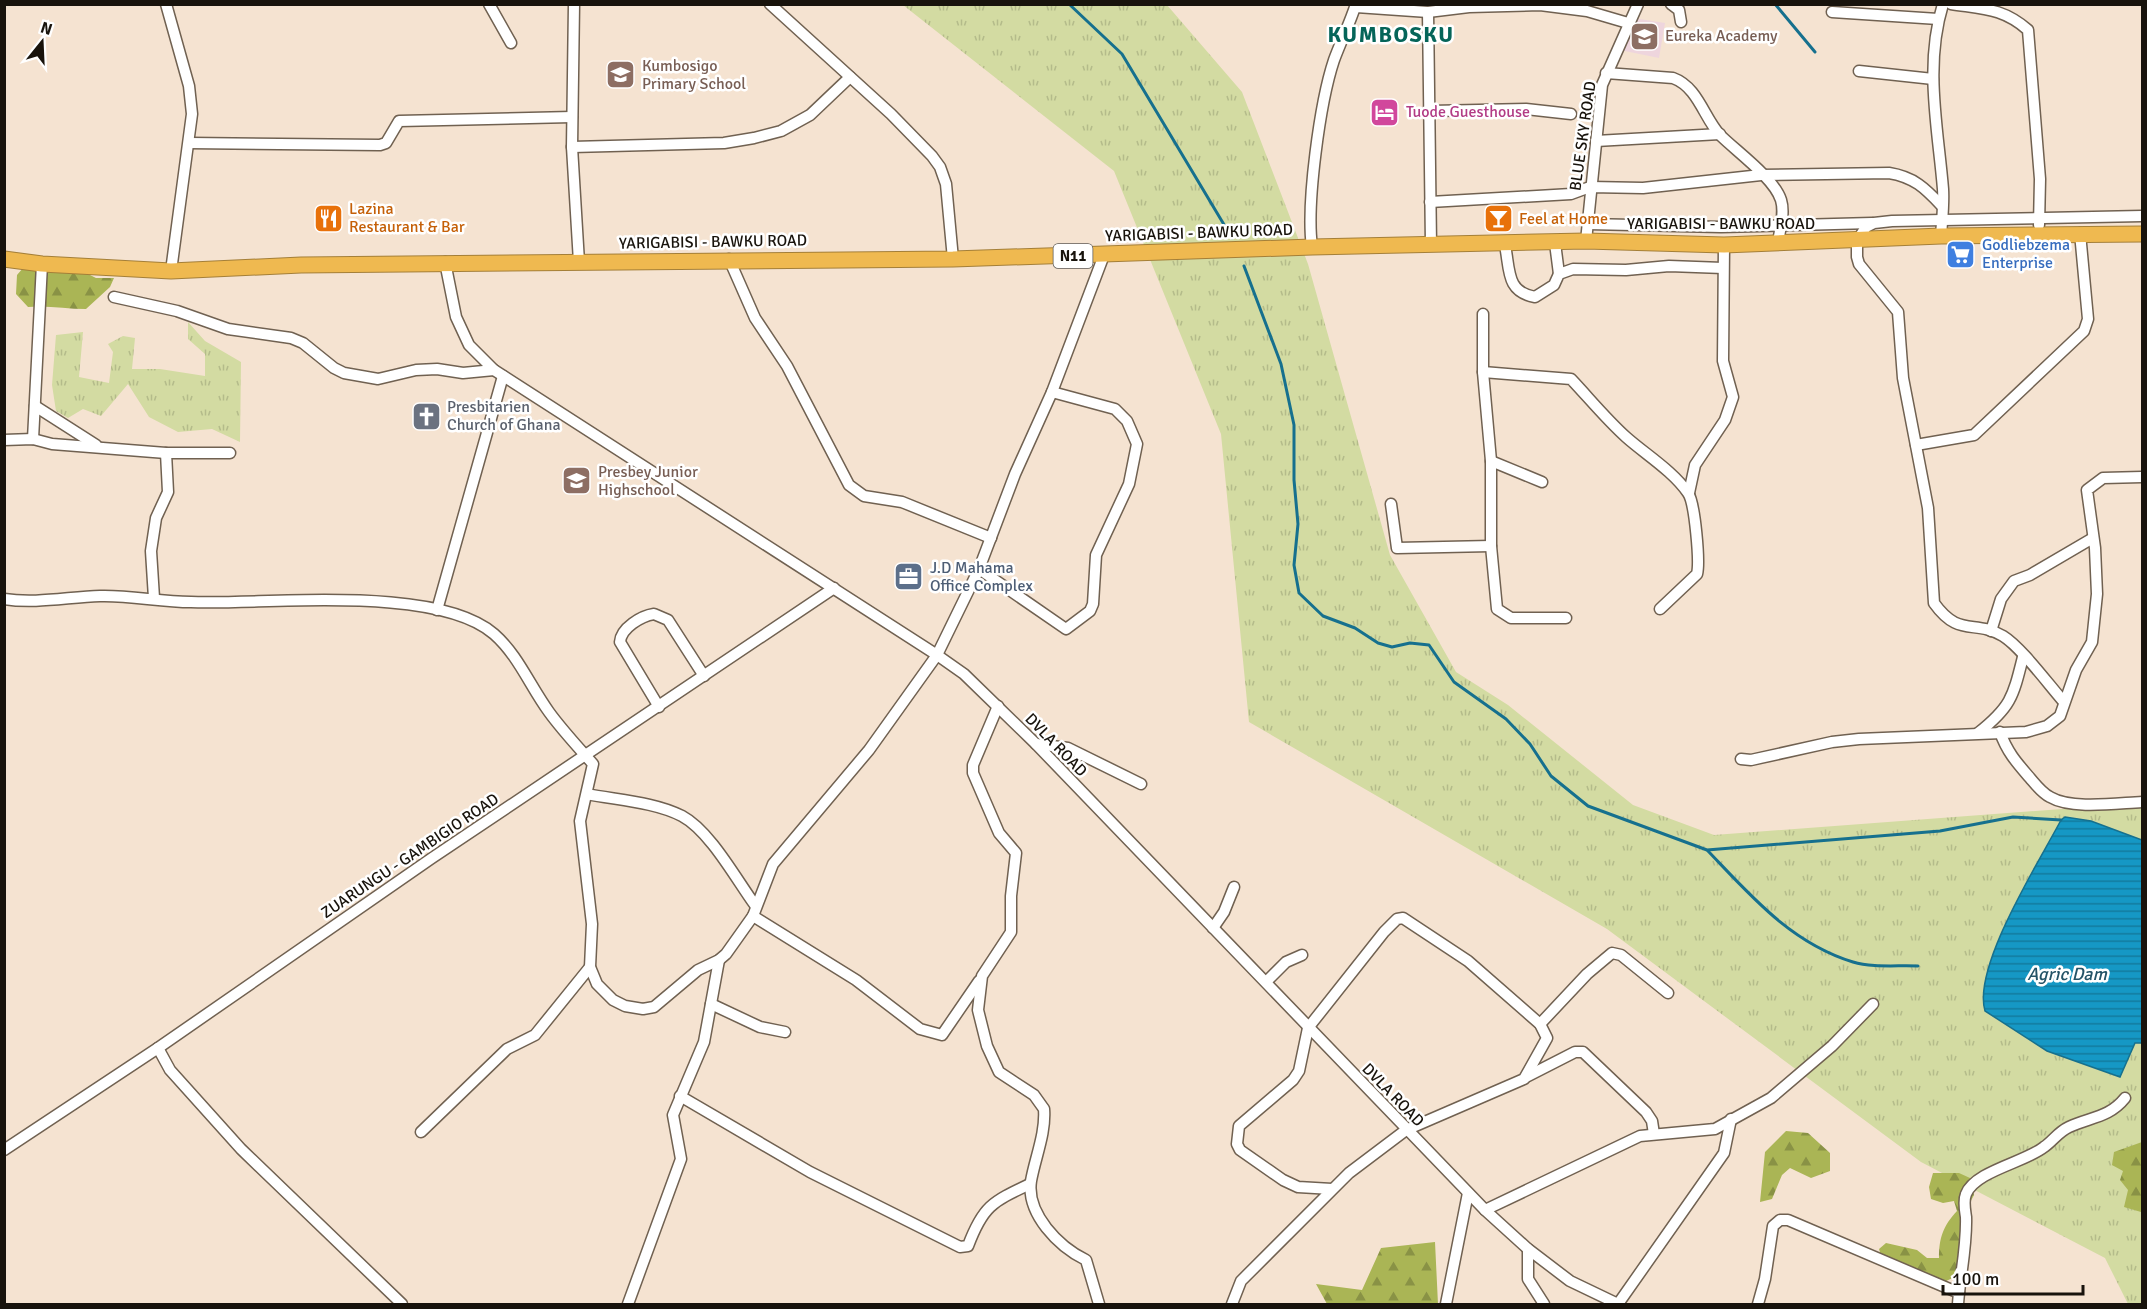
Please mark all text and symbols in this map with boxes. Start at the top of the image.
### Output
north arrow [12,12,72,72]
text: N [38,17,55,40]
school or university icon: Eureka Academy [1628,20,1660,52]
district label: KUMBOSKU [1327,21,1455,48]
place label: Eureka Academy [1665,26,1778,46]
place label: Kumbosigo Primary School [642,56,746,94]
school or university icon: Kumbosigo Primary School [605,59,637,91]
street label: BLUE SKY ROAD [1565,80,1601,192]
hotel icon: Tuode Guesthouse [1369,96,1401,128]
place label: Tuode Guesthouse [1406,102,1530,122]
place label: Lazina Restaurant & Bar [349,199,465,237]
restaurant icon: Lazina Restaurant & Bar [312,202,344,234]
bar icon: Feel at Home [1482,203,1514,235]
place label: Feel at Home [1519,209,1608,229]
street label: YARIGABISI - BAWKU ROAD [1627,214,1815,234]
street label: YARIGABISI - BAWKU ROAD [1105,220,1293,246]
street label: YARIGABISI - BAWKU ROAD [619,230,807,254]
place label: Godliebzema Enterprise [1982,235,2070,273]
supermarket icon: Godliebzema Enterprise [1945,238,1977,270]
road number: N11 [1054,244,1092,268]
place label: Presbitarien Church of Ghana [447,397,561,435]
church icon: Presbitarien Church of Ghana [410,400,442,432]
place label: Presbey Junior Highschool [598,462,698,500]
school or university icon: Presbey Junior Highschool [561,465,593,497]
place label: J.D Mahama Office Complex [930,558,1033,596]
office icon: J.D Mahama Office Complex [893,561,925,593]
street label: DVLA ROAD [1021,709,1091,781]
street label: ZUARUNGU - GAMBIGIO ROAD [317,789,503,923]
water label: Agric Dam [2027,963,2107,985]
street label: DVLA ROAD [1358,1059,1428,1131]
scale bar [1943,1258,2082,1296]
text: 100 m [1952,1268,1999,1290]

